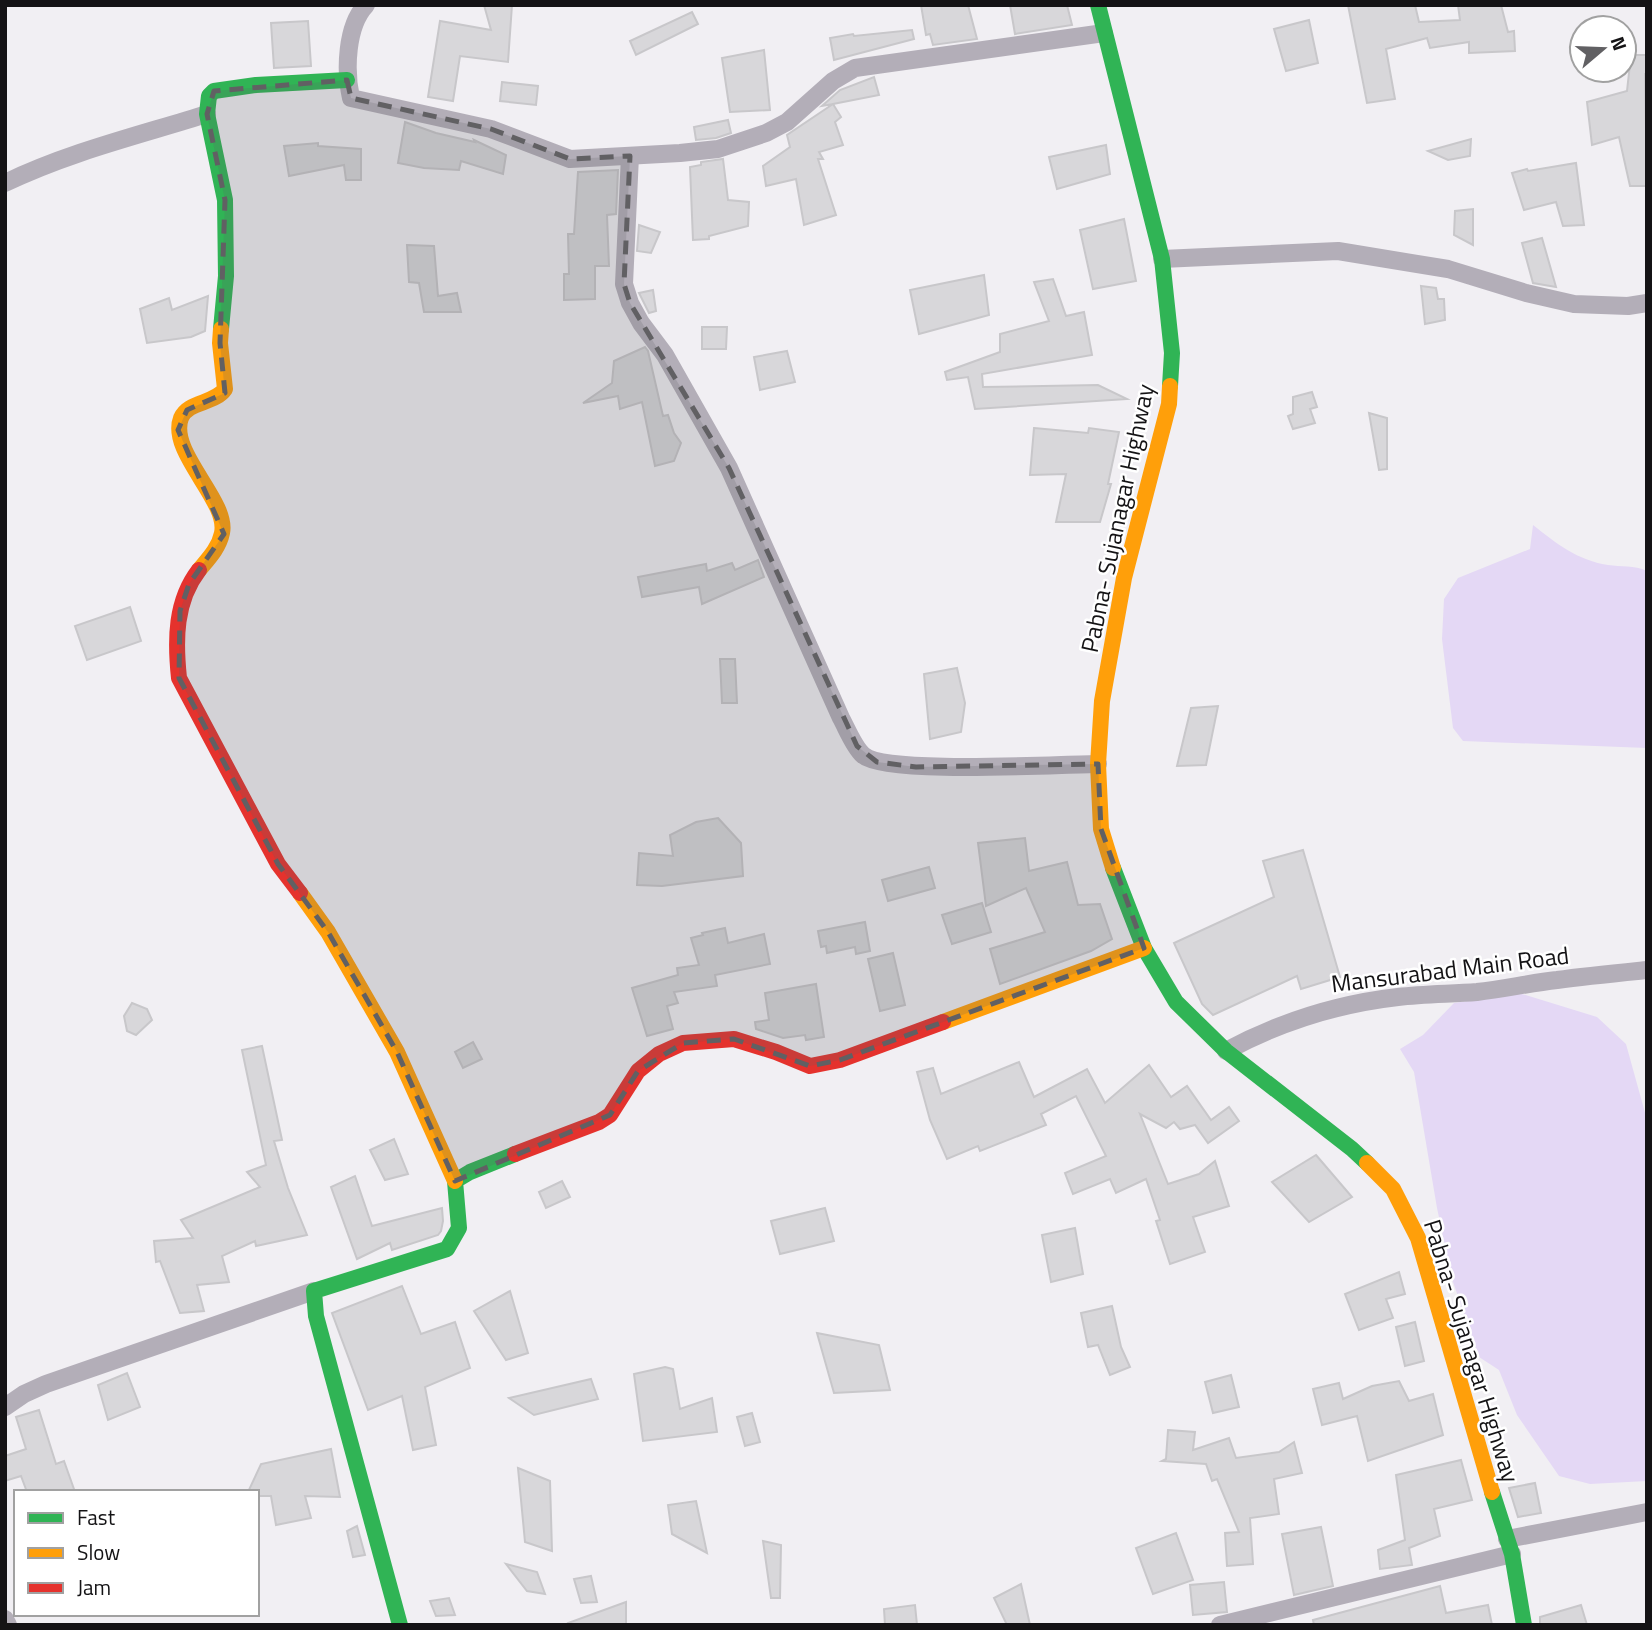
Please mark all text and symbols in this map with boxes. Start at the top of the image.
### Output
north arrow [1568,14,1638,84]
text: N [1604,32,1635,54]
street label: Pabna- Sujanagar Highway [1071,380,1163,656]
street label: Mansurabad Main Road [1329,937,1571,1001]
street label: Pabna- Sujanagar Highway [1415,1215,1529,1487]
legend [14,1490,259,1616]
text: Fast [77,1501,116,1533]
text: Slow [77,1536,120,1568]
text: Jam [77,1571,111,1603]

